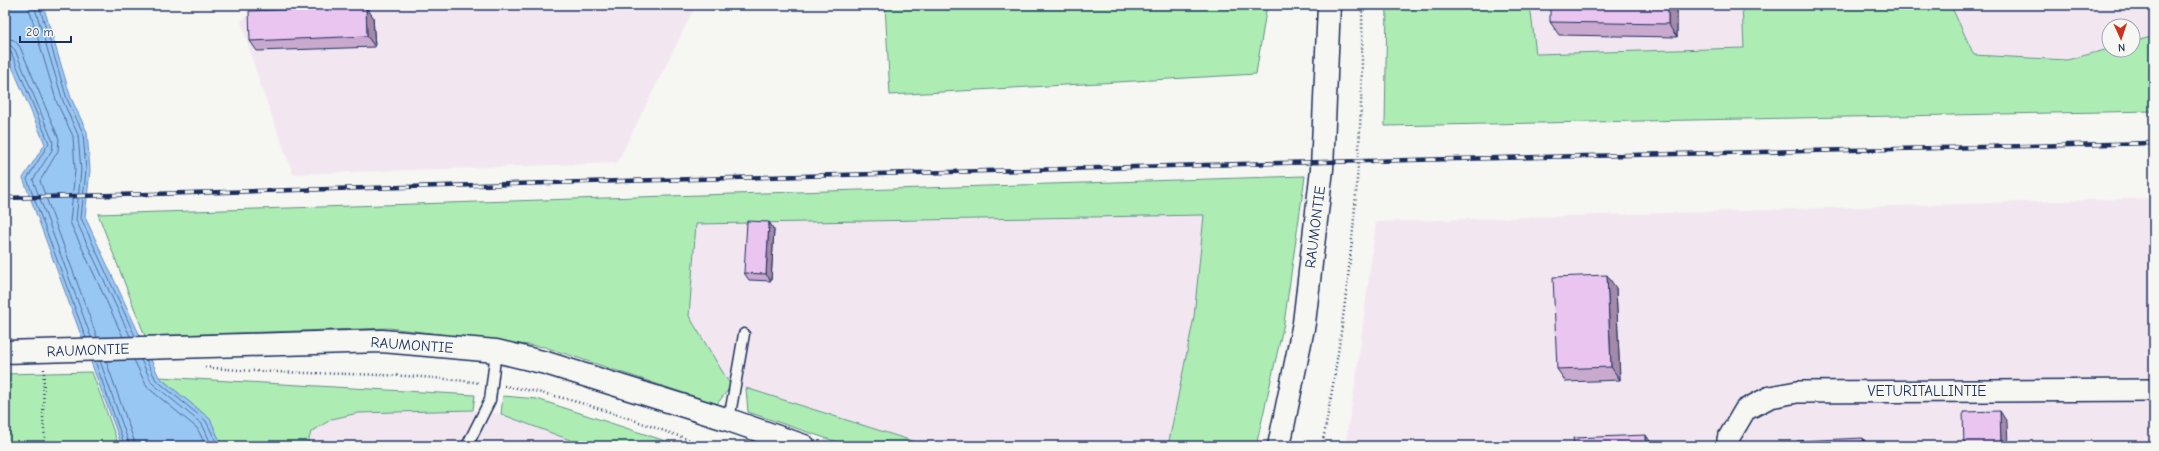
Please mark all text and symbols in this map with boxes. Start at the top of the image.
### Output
scale bar [20,18,71,44]
north arrow [2101,18,2141,58]
text: 20 m [26,25,54,39]
text: N [2118,41,2125,54]
street label: RAUMONTIE [1301,185,1329,269]
street label: RAUMONTIE [370,333,454,357]
street label: RAUMONTIE [46,340,130,360]
street label: VETURITALLINTIE [1868,382,1986,400]

